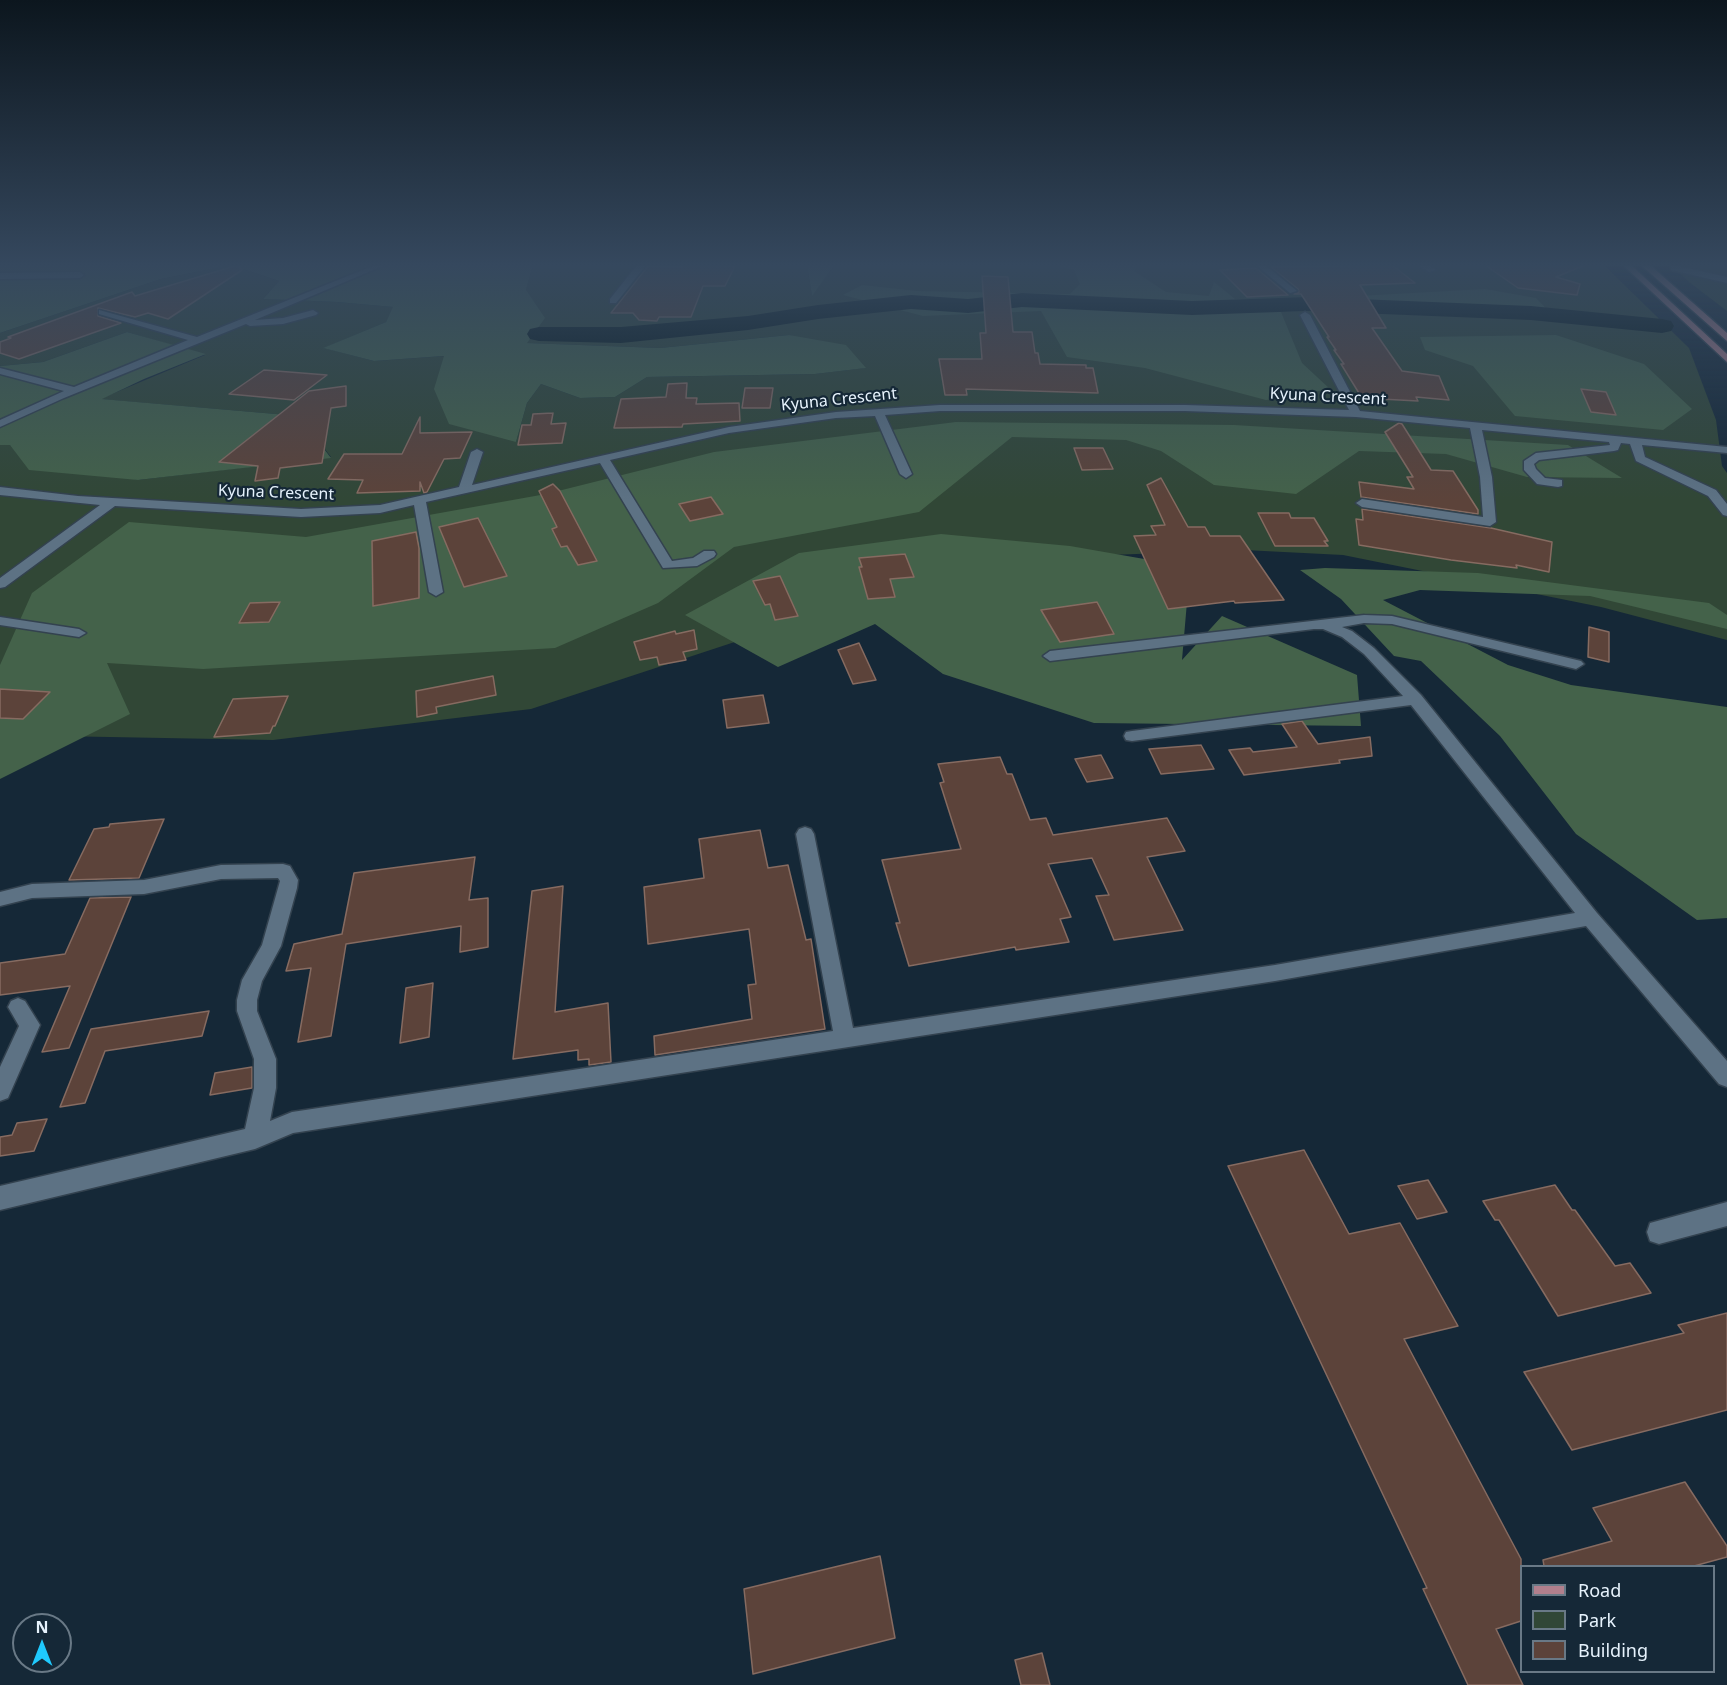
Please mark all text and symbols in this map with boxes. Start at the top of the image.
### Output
street label: Kyuna Crescent [780,384,898,416]
street label: Kyuna Crescent [1269,384,1387,410]
street label: Kyuna Crescent [217,481,335,505]
legend [1520,1565,1715,1673]
text: Road [1578,1578,1621,1602]
text: Park [1578,1608,1616,1632]
north arrow [12,1613,72,1673]
text: N [35,1616,49,1638]
text: Building [1578,1638,1648,1662]

